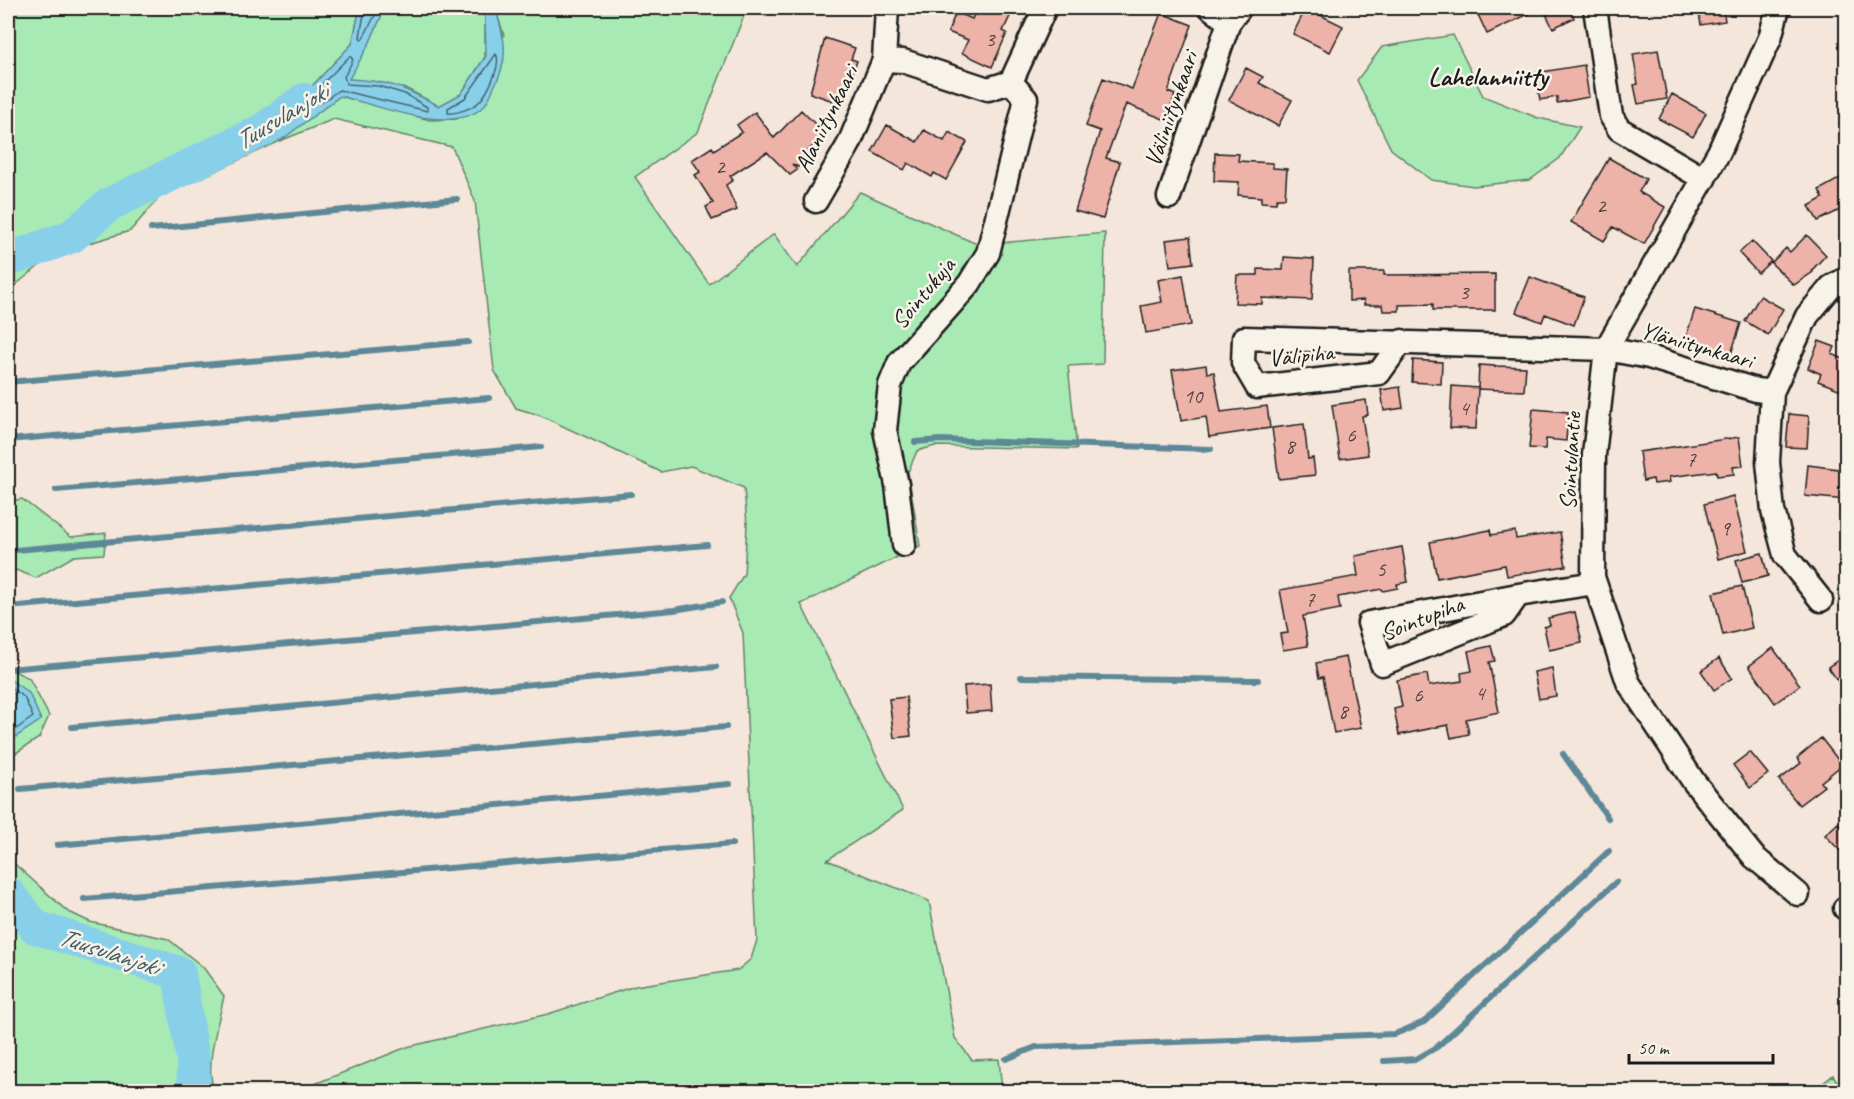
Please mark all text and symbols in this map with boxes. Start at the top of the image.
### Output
house number: 3 [985,26,996,52]
street label: Väliniitynkaari [1137,44,1206,170]
street label: Alaniitynkaari [787,57,866,177]
district label: Lahelanniitty [1428,60,1551,93]
water label: Tuusulanjoki [228,72,339,157]
house number: 2 [715,154,726,180]
house number: 2 [1596,193,1607,219]
street label: Sointukuja [884,250,962,335]
house number: 3 [1459,279,1470,305]
street label: Yläniitynkaari [1637,315,1759,376]
street label: Välipiha [1267,336,1337,373]
house number: 10 [1184,383,1204,409]
house number: 4 [1459,395,1471,421]
street label: Sointulantie [1552,409,1588,511]
house number: 6 [1346,422,1356,448]
house number: 8 [1285,433,1297,459]
house number: 7 [1686,446,1697,472]
house number: 9 [1720,515,1731,541]
house number: 5 [1376,556,1387,582]
house number: 7 [1305,586,1316,612]
street label: Sointupiha [1376,588,1469,647]
house number: 4 [1475,680,1487,706]
house number: 6 [1413,682,1423,708]
house number: 8 [1338,698,1350,724]
water label: Tuusulanjoki [54,920,169,985]
scale bar [1629,1027,1773,1065]
text: 50 m [1638,1037,1671,1059]

